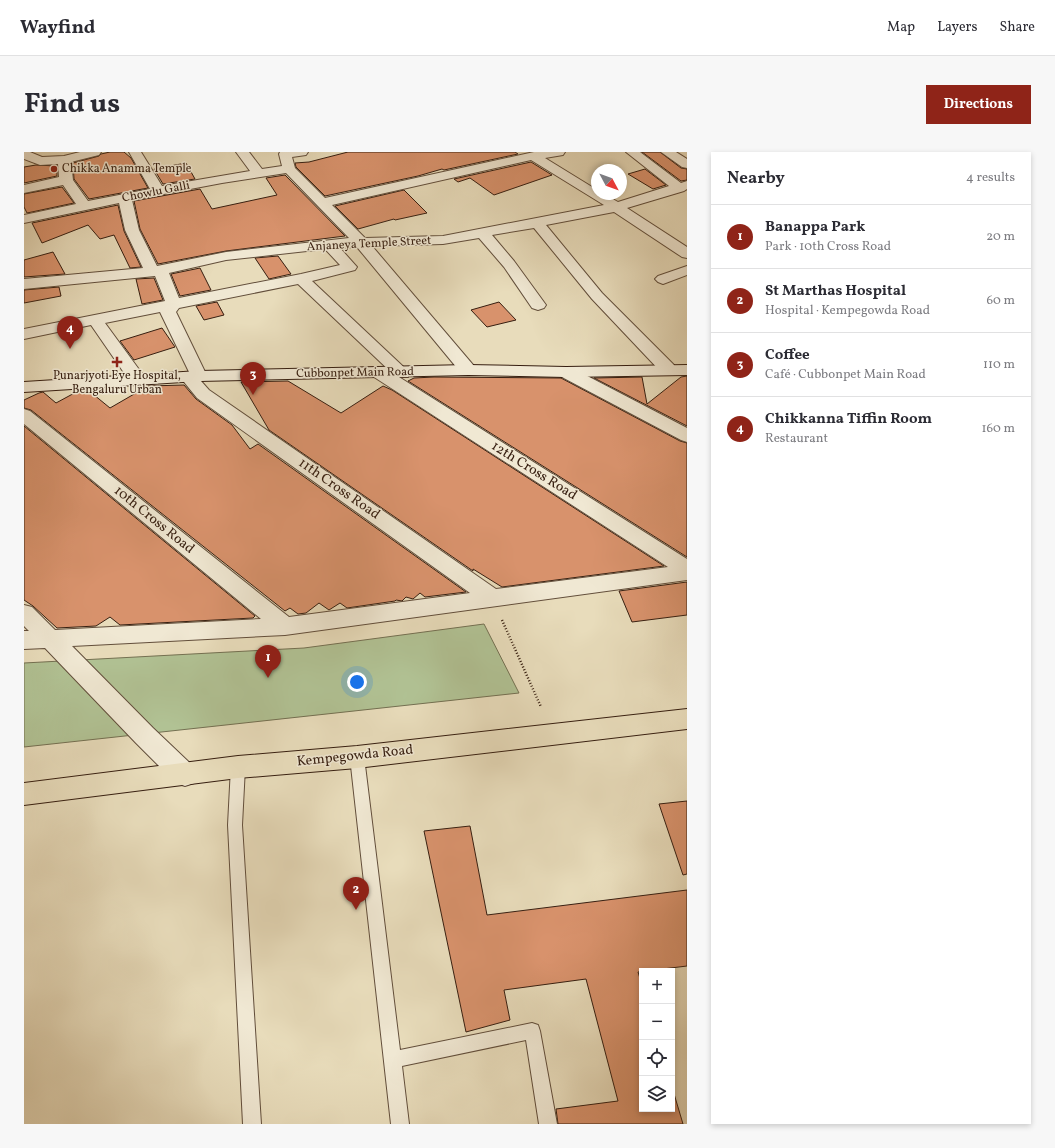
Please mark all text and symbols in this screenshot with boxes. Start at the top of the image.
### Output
text: Wayfind [20,15,95,41]
text: Map [887,18,915,37]
text: Layers [937,18,977,37]
text: Share [999,18,1035,37]
text: Find us [24,85,120,124]
button: Directions [926,85,1031,124]
place label: Chikka Anamma Temple [62,161,192,177]
marker: Chikka Anamma Temple [49,164,59,174]
north arrow [591,164,627,200]
text: Nearby [727,167,785,190]
text: 4 results [966,169,1015,187]
street label: Chowlu Galli [121,178,192,206]
text: Banappa Park [765,217,865,238]
text: 1 [737,228,743,246]
text: 20 m [986,228,1015,246]
street label: Anjaneya Temple Street [306,233,432,255]
text: Park · 10th Cross Road [765,238,891,256]
text: St Marthas Hospital [765,281,906,302]
text: 2 [737,292,743,310]
text: 60 m [987,292,1015,310]
text: Hospital · Kempegowda Road [765,302,930,320]
pin: 4 [57,316,83,349]
text: Coffee [765,345,810,366]
marker: Punarjyoti Eye Hospital, Bengaluru Urban [111,356,123,368]
text: 3 [737,356,743,374]
text: 110 m [983,356,1015,374]
pin: 3 [240,362,266,395]
street label: Cubbonpet Main Road [296,364,414,382]
text: Café · Cubbonpet Main Road [765,366,926,384]
place label: Punarjyoti Eye Hospital, Bengaluru Urban [53,368,181,398]
text: Chikkanna Tiffin Room [765,409,932,430]
text: 4 [736,420,744,438]
text: 160 m [981,420,1015,438]
text: Restaurant [765,430,828,448]
street label: 12th Cross Road [487,437,581,505]
street label: 11th Cross Road [294,454,384,524]
street label: 10th Cross Road [110,482,198,559]
pin: 1 [255,645,281,678]
your location [347,672,367,692]
street label: Kempegowda Road [296,740,414,772]
pin: 2 [343,877,369,910]
map controls [639,968,675,1112]
button: + [639,968,675,1004]
button: − [639,1004,675,1040]
button: locate [639,1040,675,1076]
button: layers [639,1076,675,1112]

